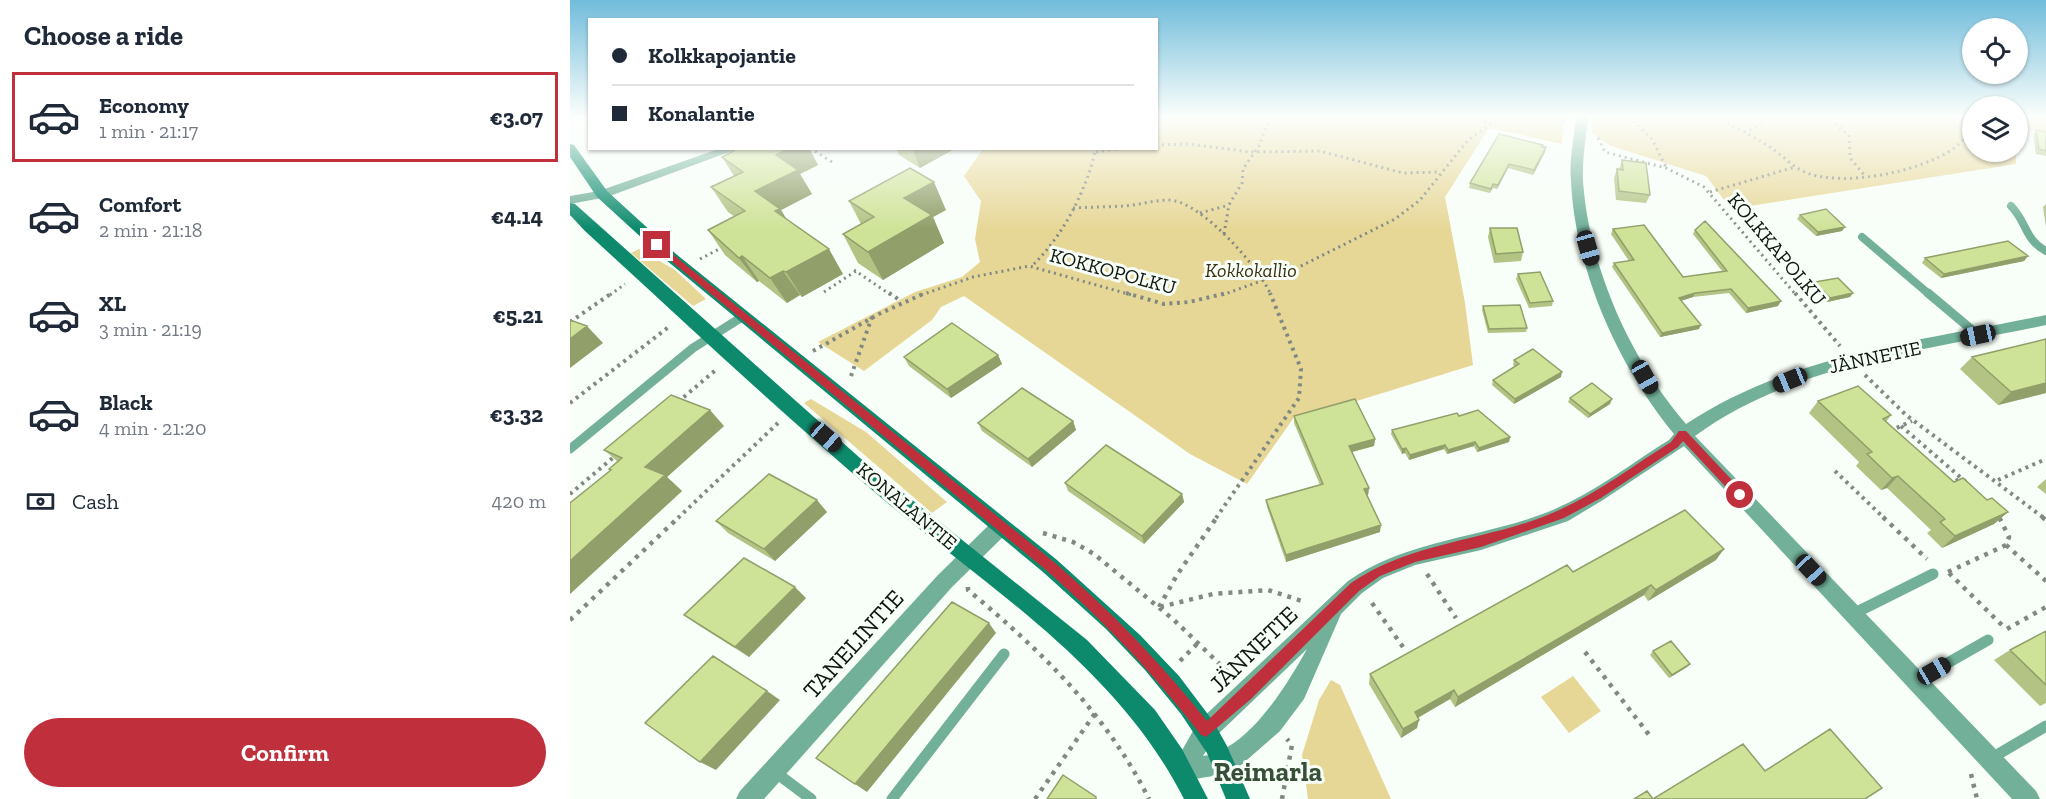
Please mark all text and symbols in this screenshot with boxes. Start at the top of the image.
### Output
map controls [1962,18,2028,162]
button: locate [1962,18,2028,84]
text: Choose a ride [24,20,183,52]
text: Kolkkapojantie [648,42,796,69]
icon: car [27,90,81,144]
text: Economy [99,92,189,119]
button: layers [1962,96,2028,162]
text: Konalantie [648,100,755,127]
text: €3.07 [490,104,543,131]
text: 1 min · 21:17 [99,119,198,143]
street label: KOLKKAPOLKU [1723,188,1831,310]
icon: car [27,189,81,243]
text: Comfort [99,191,181,218]
text: €4.14 [491,203,543,230]
text: 2 min · 21:18 [99,218,203,242]
car [1574,228,1602,268]
route end [643,231,670,258]
street label: KOKKOPOLKU [1047,243,1179,299]
park label: Kokkokallio [1205,258,1297,282]
icon: car [27,288,81,342]
text: XL [99,290,126,317]
text: €5.21 [493,302,543,329]
text: 3 min · 21:19 [99,317,202,341]
car [1959,322,1997,348]
street label: JÄNNETIE [1827,336,1923,378]
car [1628,357,1662,397]
car [1770,365,1810,395]
icon: car [27,387,81,441]
text: Black [99,389,153,416]
text: €3.32 [490,401,543,428]
text: 4 min · 21:20 [99,416,206,440]
car [807,418,845,456]
street label: KONALANTIE [852,457,962,555]
route start [1726,481,1753,508]
icon: cash [24,485,57,518]
text: Cash [72,488,119,515]
text: 420 m [492,489,546,513]
car [1792,551,1830,589]
street label: TANELINTIE [797,584,909,704]
street label: JÄNNETIE [1203,600,1303,698]
car [1914,654,1954,688]
button: Confirm [24,718,546,787]
district label: Reimarla [1214,756,1323,788]

